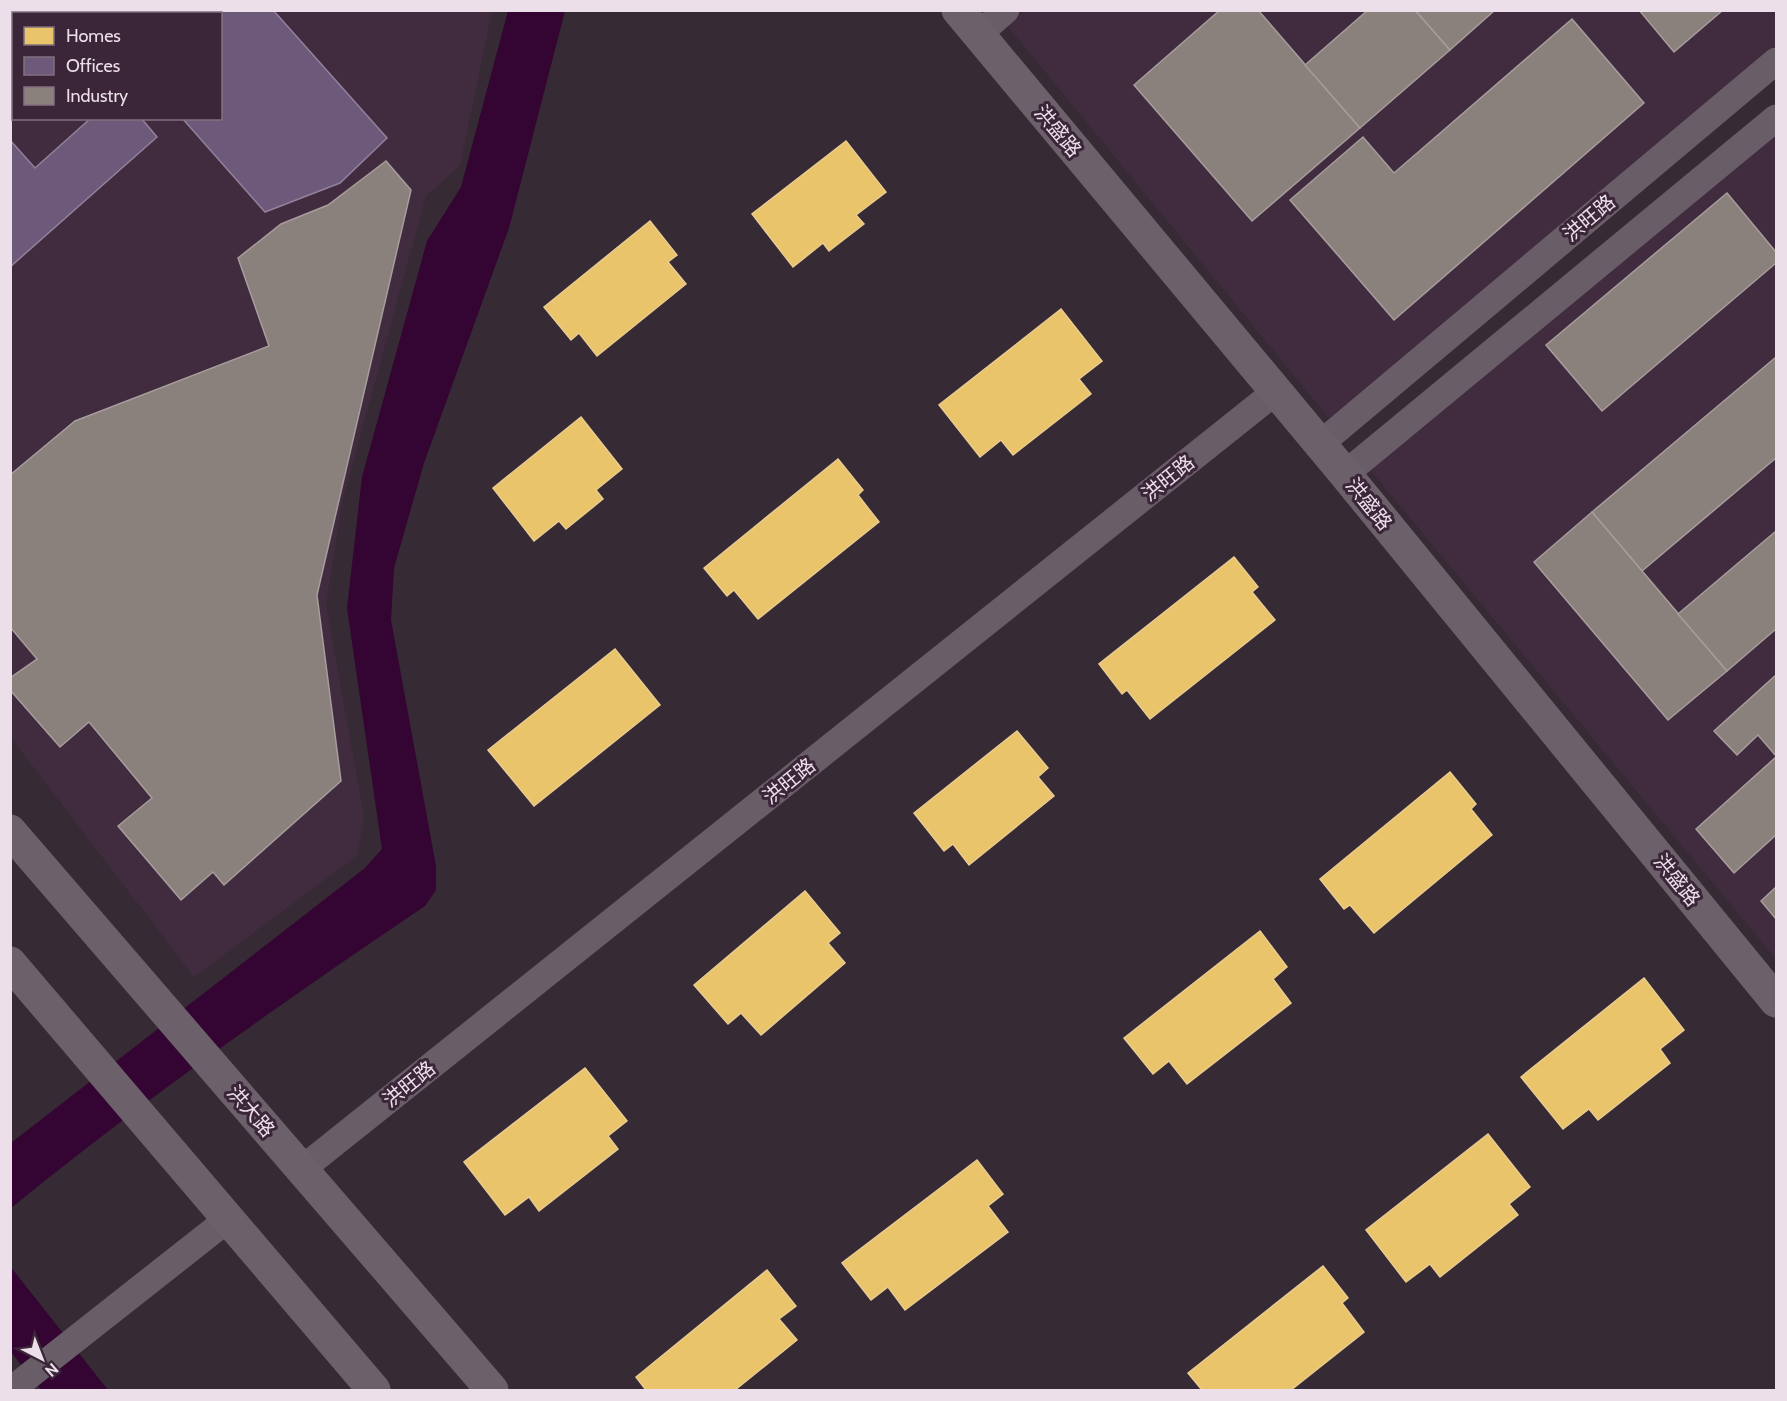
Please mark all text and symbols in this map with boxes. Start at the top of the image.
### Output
legend [12,12,222,120]
text: Homes [66,25,121,47]
text: Offices [66,55,120,77]
text: Industry [66,85,128,107]
street label: 洪盛路 [1030,100,1086,162]
street label: 洪旺路 [1558,190,1620,246]
street label: 洪旺路 [1137,450,1199,506]
street label: 洪盛路 [1341,473,1397,535]
street label: 洪旺路 [758,753,820,809]
street label: 洪盛路 [1649,849,1705,911]
street label: 洪旺路 [378,1056,440,1112]
street label: 洪大路 [222,1080,280,1142]
north arrow [12,1329,72,1389]
text: N [41,1359,62,1381]

